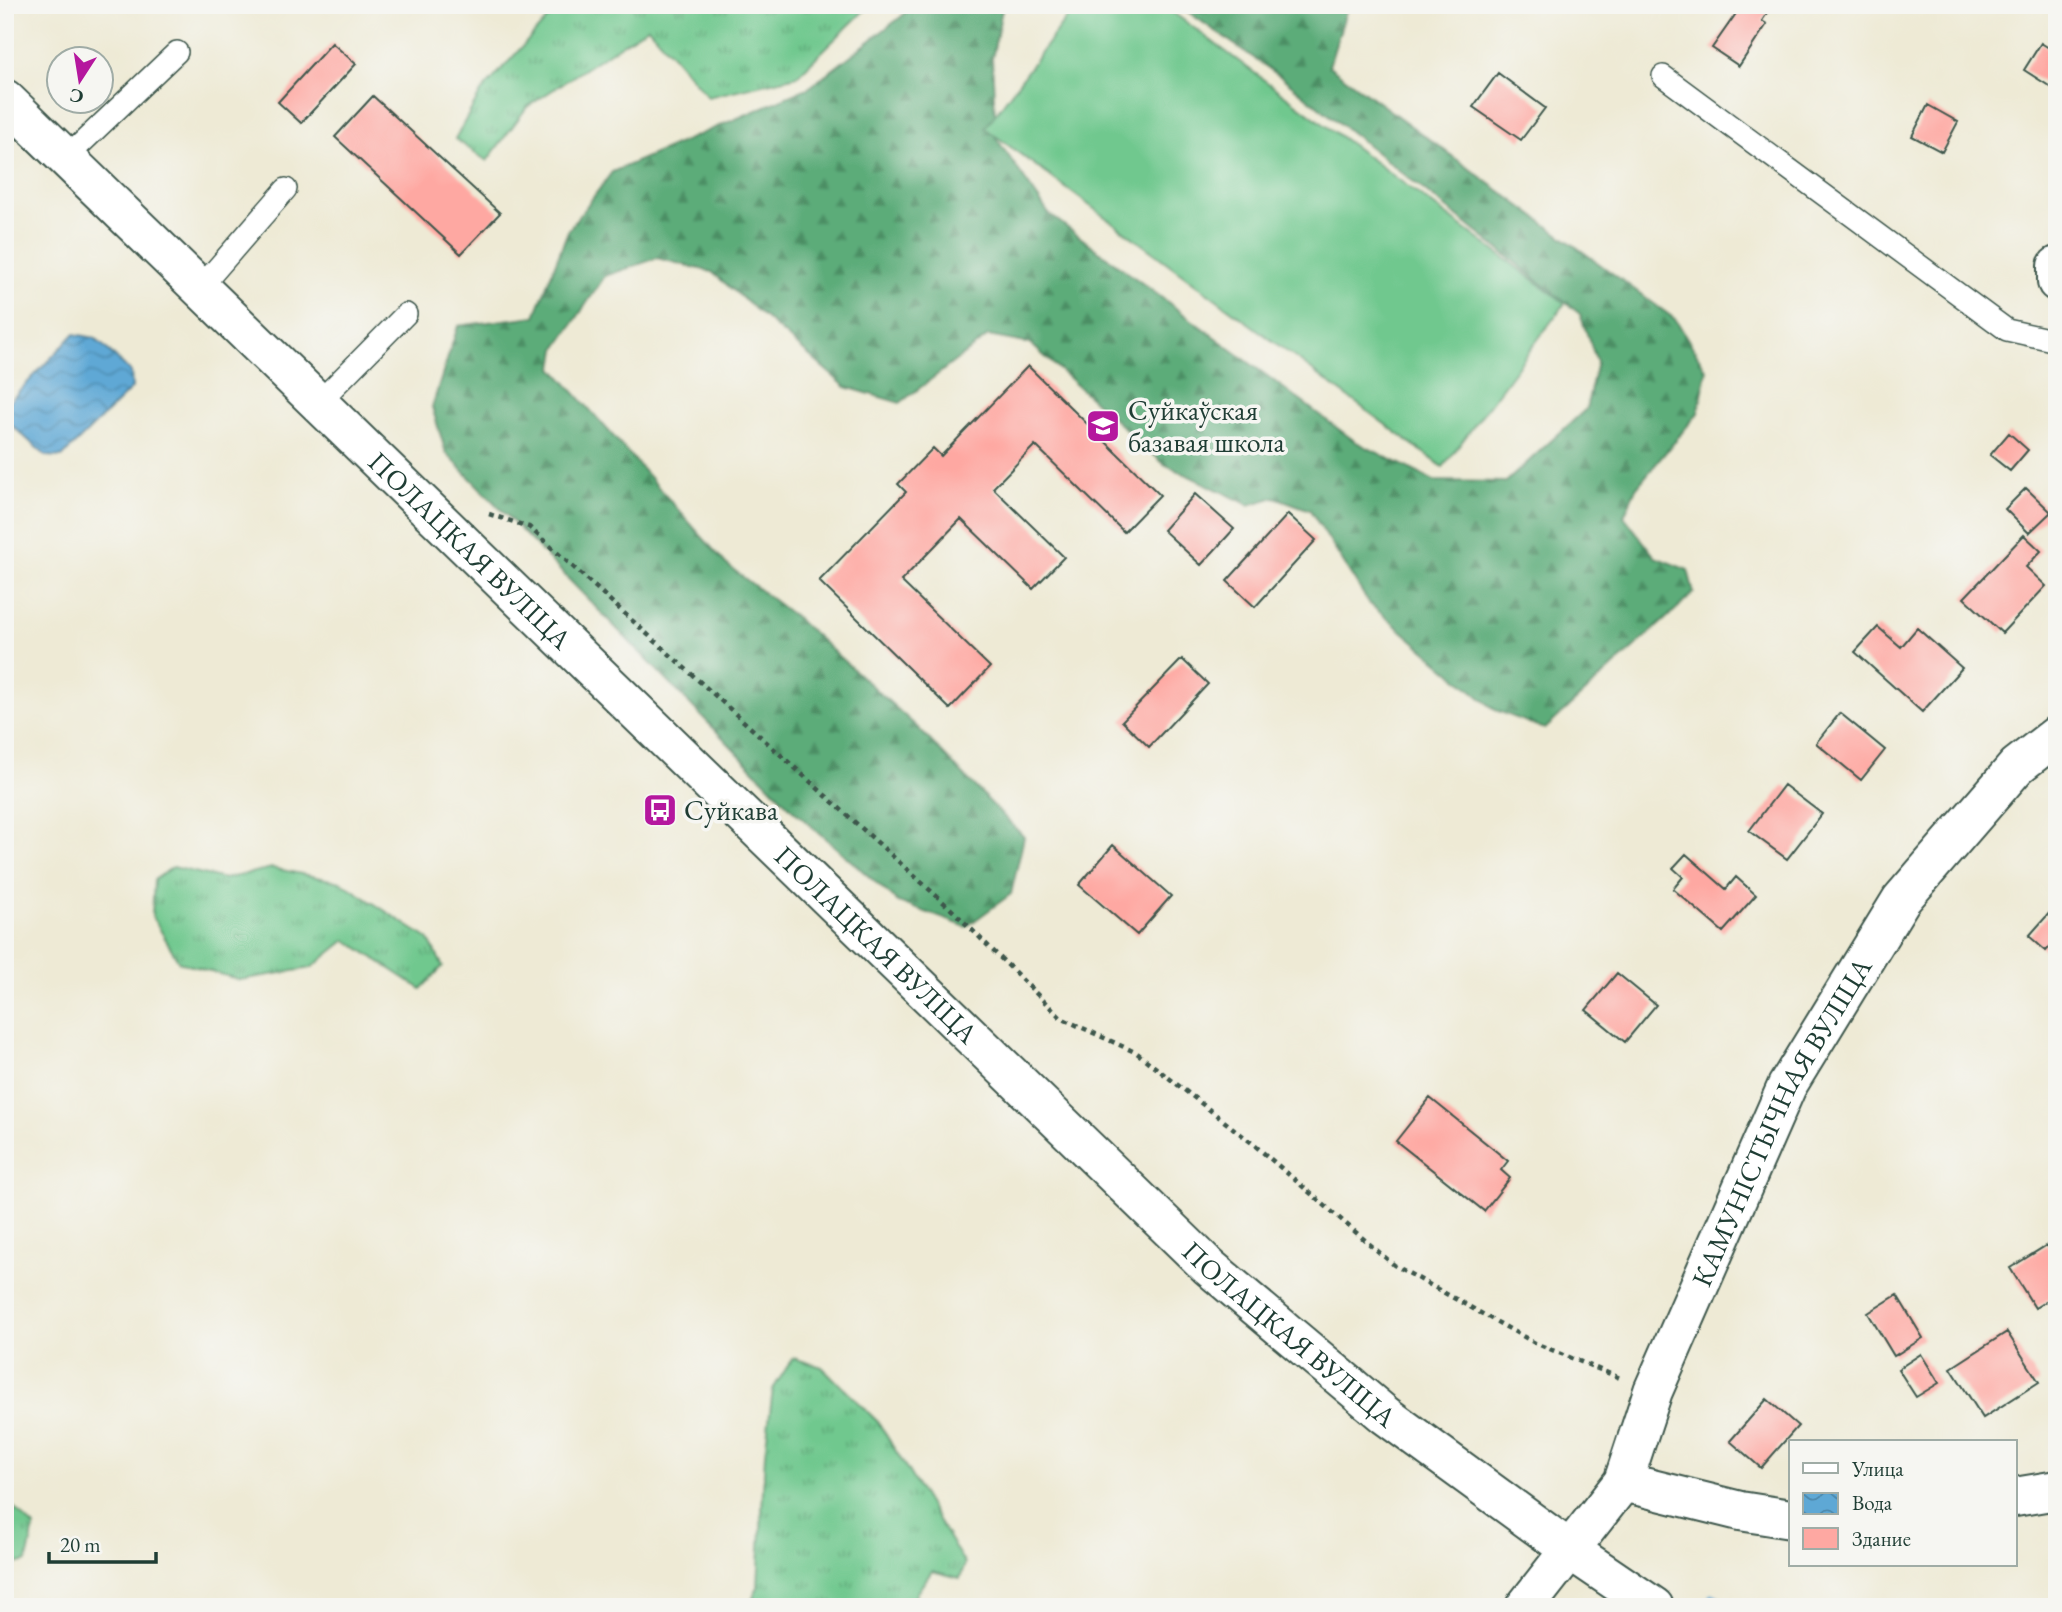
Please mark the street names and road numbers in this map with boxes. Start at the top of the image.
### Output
street label: ПОЛАЦКАЯ ВУЛІЦА [361,443,580,657]
street label: ПОЛАЦКАЯ ВУЛІЦА [767,837,986,1052]
street label: КАМУНІСТЫЧНАЯ ВУЛІЦА [1683,950,1880,1292]
street label: ПОЛАЦКАЯ ВУЛІЦА [1175,1233,1404,1435]

